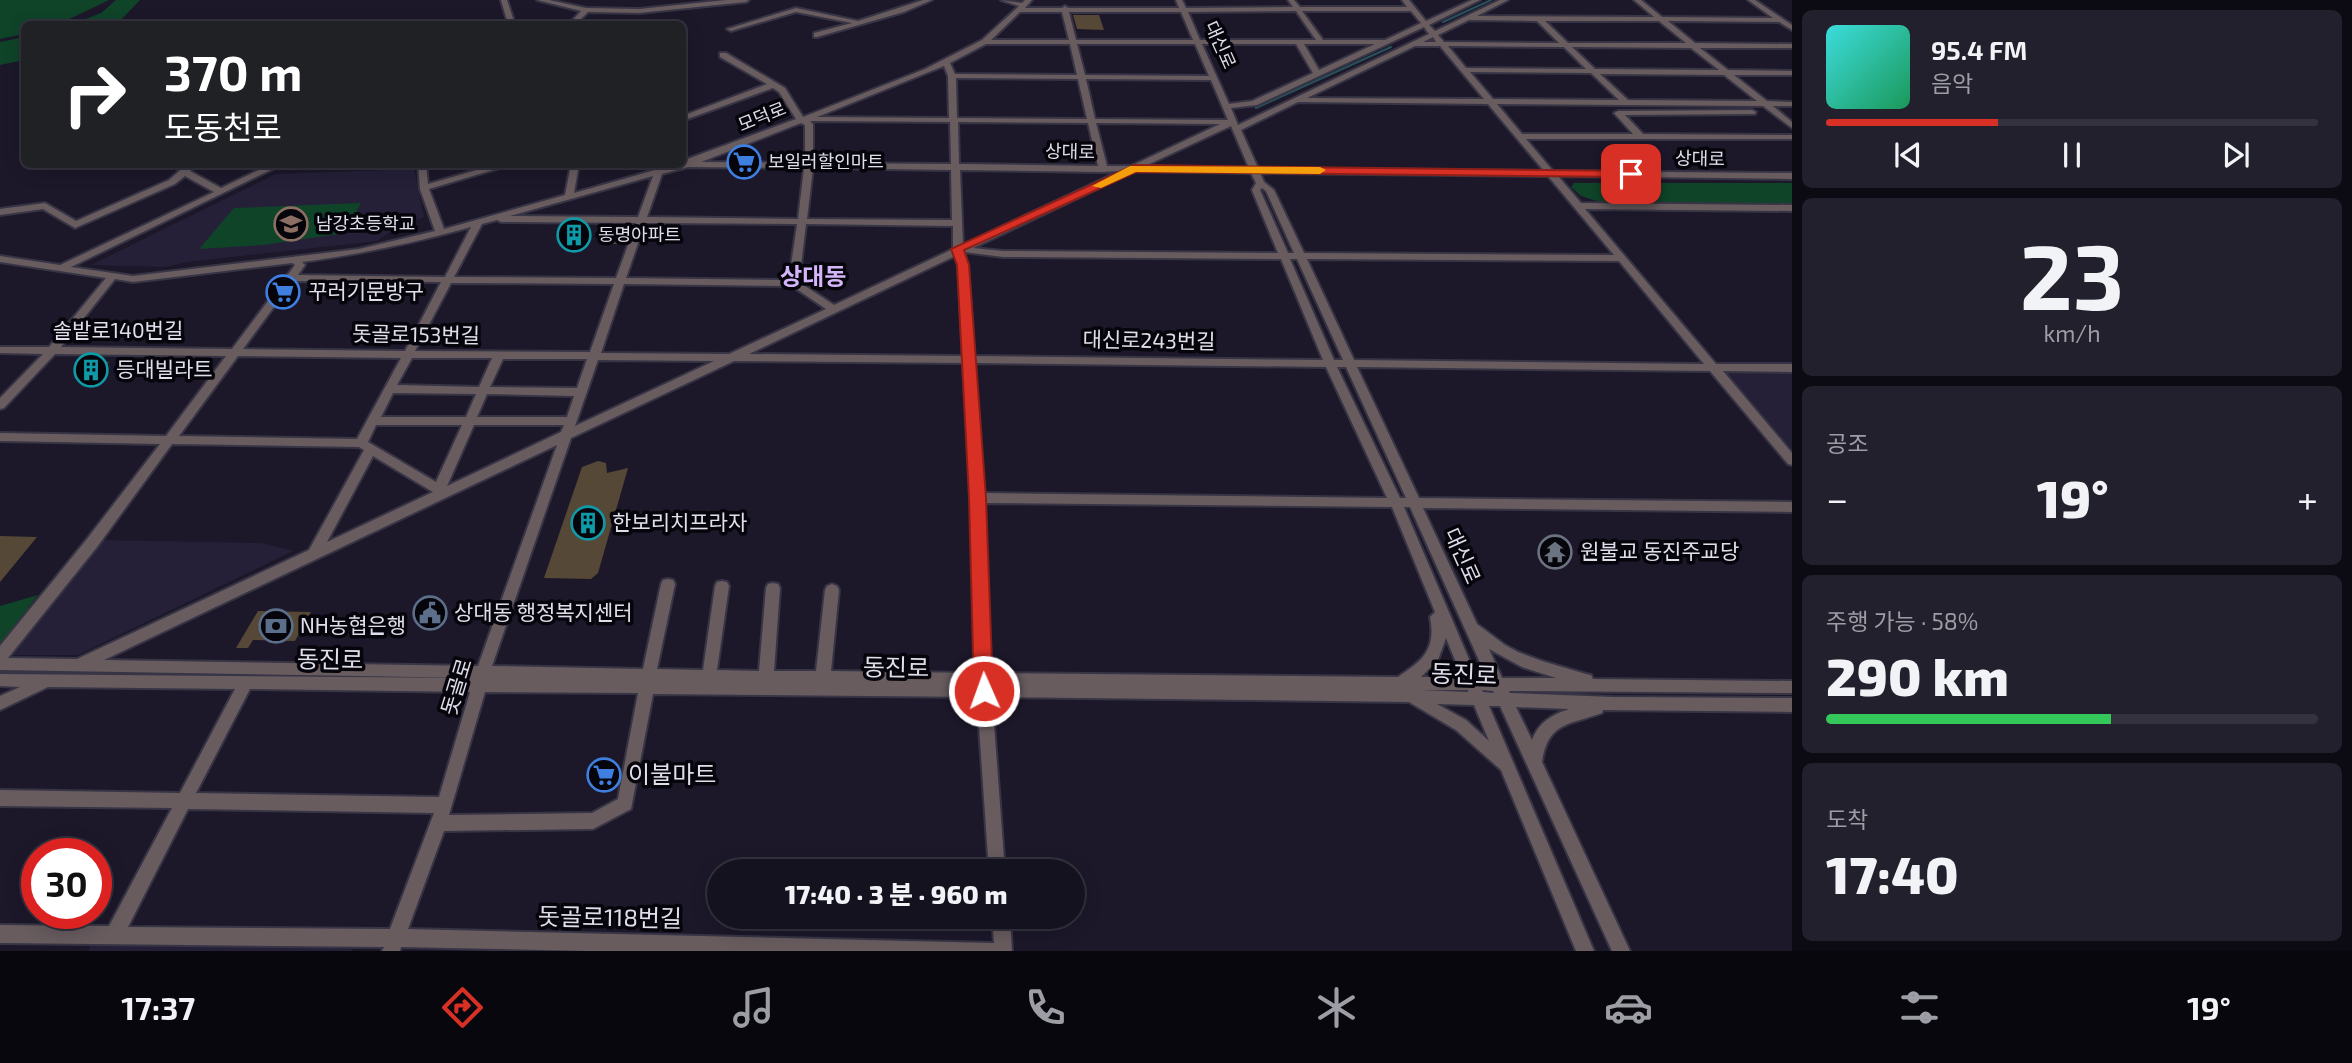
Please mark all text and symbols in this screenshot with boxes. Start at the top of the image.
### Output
street label: 대신로 [1201,17,1241,72]
text: 95.4 FM [1931,34,2027,65]
text: 370 m [164,42,302,101]
icon: right [49,49,140,140]
text: 음악 [1931,69,1973,97]
street label: 모덕로 [734,97,789,136]
text: 도동천로 [164,107,282,145]
icon: previous [1889,136,1927,174]
icon: pause [2053,136,2091,174]
icon: next [2217,136,2255,174]
street label: 상대로 [1045,140,1095,162]
supermarket icon: 보일러할인마트 [725,143,763,181]
pin [1601,144,1661,204]
street label: 상대로 [1675,147,1725,169]
place label: 보일러할인마트 [768,150,884,172]
icon: arrive [1612,155,1650,193]
school or university icon: 남강초등학교 [272,205,310,243]
place label: 남강초등학교 [316,212,415,234]
building icon: 동명아파트 [555,216,593,254]
text: 23 [2020,219,2124,328]
place label: 동명아파트 [598,223,681,245]
district label: 상대동 [780,261,846,290]
supermarket icon: 꾸러기문방구 [264,273,302,311]
place label: 꾸러기문방구 [308,278,424,303]
street label: 솔밭로140번길 [53,317,183,342]
text: km/h [2043,319,2101,347]
street label: 돗골로153번길 [352,320,480,347]
street label: 대신로243번길 [1082,326,1216,353]
building icon: 등대빌라트 [72,351,110,389]
place label: 등대빌라트 [116,356,213,381]
text: 공조 [1826,429,1868,457]
text: 19° [2037,466,2109,528]
text: − [1826,475,1848,521]
text: + [2297,475,2318,521]
building icon: 한보리치프라자 [569,504,607,542]
place label: 한보리치프라자 [612,509,747,534]
street label: 대신로 [1440,524,1487,587]
temple icon: 원불교 동진주교당 [1536,533,1574,571]
place label: 원불교 동진주교당 [1580,538,1739,563]
public building icon: 상대동 행정복지센터 [411,594,449,632]
place label: 상대동 행정복지센터 [454,599,633,624]
bank icon: NH농협은행 [257,607,295,645]
text: 주행 가능 · 58% [1826,607,1978,635]
place label: NH농협은행 [300,612,406,637]
street label: 동진로 [297,643,363,674]
text: 290 km [1826,644,2009,706]
street label: 동진로 [863,651,929,682]
position arrow [947,654,1021,728]
street label: 돗골로 [435,655,476,718]
street label: 동진로 [1430,658,1498,689]
supermarket icon: 이불마트 [585,756,623,794]
place label: 이불마트 [628,759,716,788]
text: 도착 [1826,805,1868,833]
speed limit sign: 30 [21,838,112,929]
text: 17:40 [1826,842,1959,904]
text: 17:40 · 3 분 · 960 m [785,878,1007,909]
street label: 돗골로118번길 [538,901,682,932]
icon: directions [438,983,487,1032]
icon: music [729,983,778,1032]
icon: phone [1021,983,1070,1032]
icon: climate [1312,983,1361,1032]
icon: car [1604,983,1653,1032]
icon: filters [1895,983,1944,1032]
text: 17:37 [121,988,195,1026]
text: 19° [2187,988,2231,1026]

